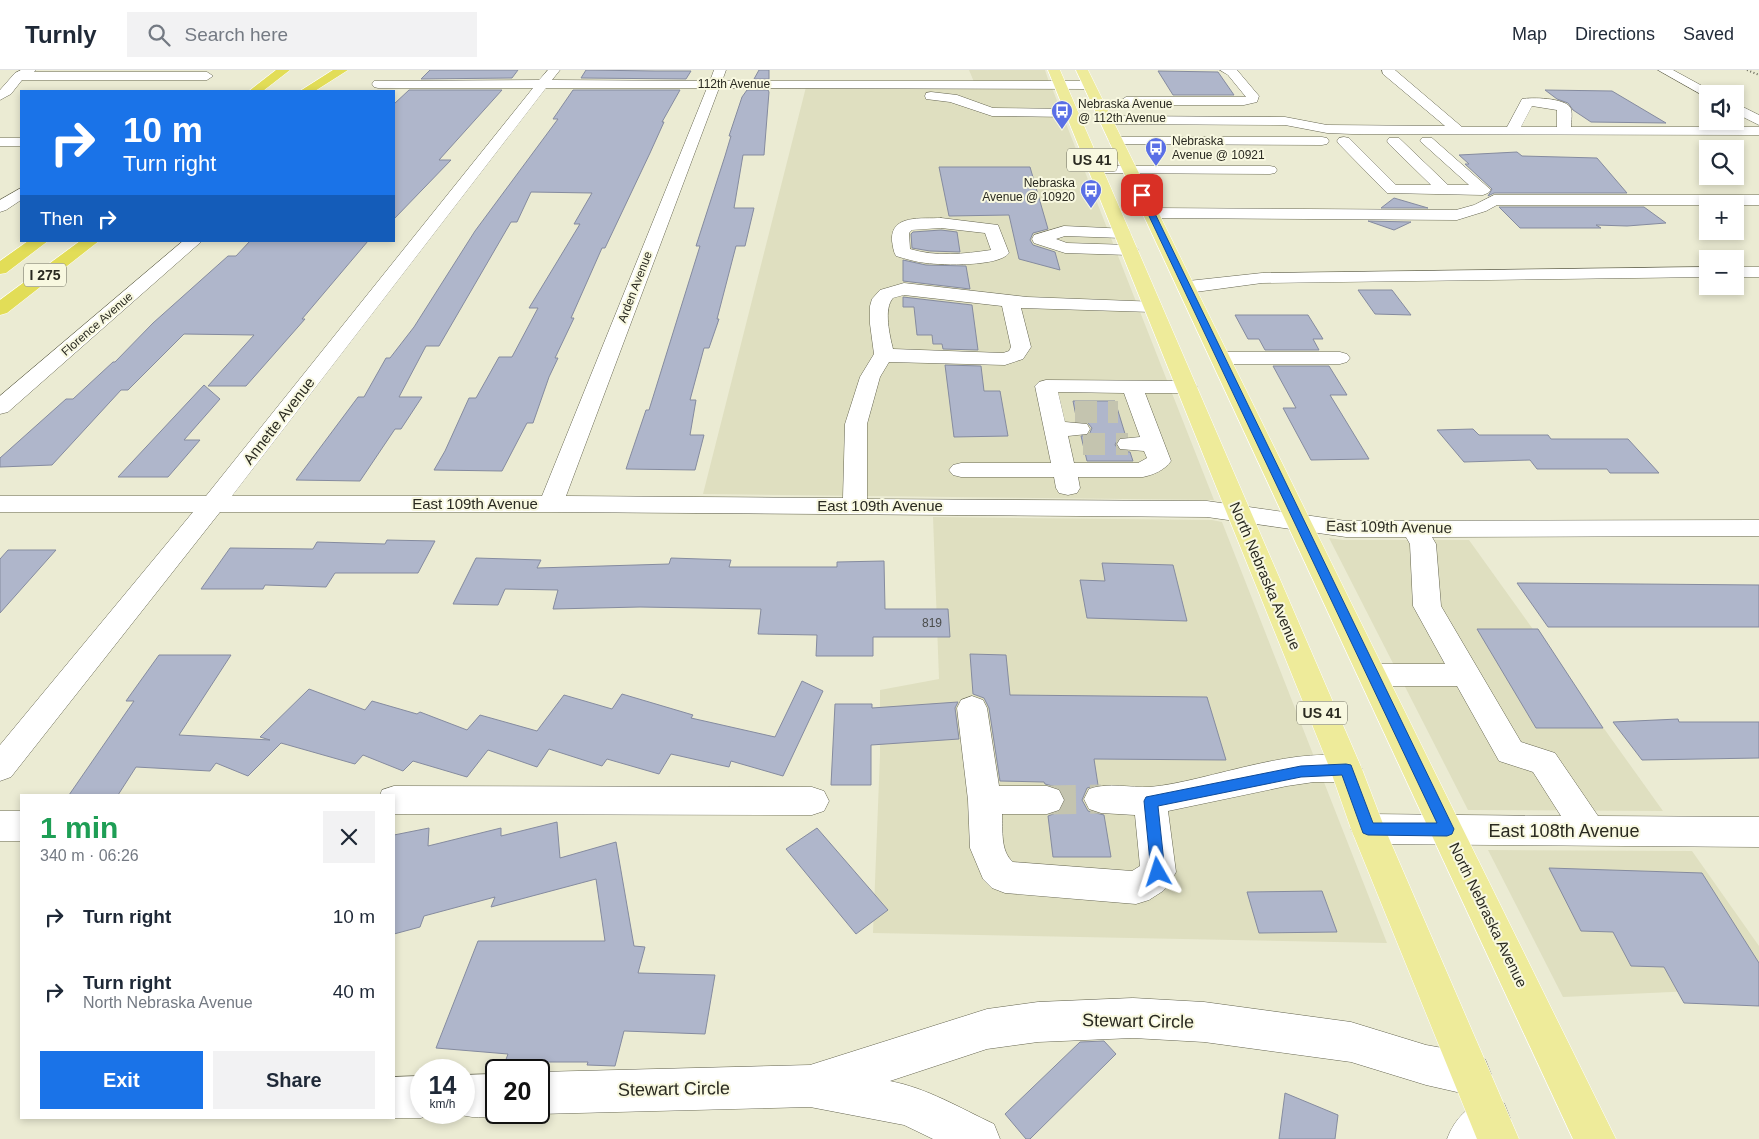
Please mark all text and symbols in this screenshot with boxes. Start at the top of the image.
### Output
search box [127,12,477,57]
text: Turnly [25,21,97,48]
icon: search [145,21,173,49]
text: Search here [185,24,288,45]
text: Map [1512,24,1547,44]
text: Directions [1575,24,1655,44]
text: Saved [1683,24,1734,44]
street label: 112th Avenue [698,77,770,91]
map controls [1699,85,1744,295]
button: sound [1699,85,1744,130]
place label: Nebraska Avenue @ 112th Avenue [1078,97,1173,125]
bus stop icon: Nebraska Avenue @ 112th Avenue [1050,99,1074,130]
icon: right [40,110,105,175]
text: 10 m [123,110,203,149]
place label: Nebraska Avenue @ 10921 [1172,134,1265,162]
bus stop icon: Nebraska Avenue @ 10921 [1144,136,1168,167]
button: search [1699,140,1744,185]
road number: US 41 [1067,148,1117,172]
text: Turn right [123,151,216,176]
pin [1121,174,1163,216]
place label: Nebraska Avenue @ 10920 [982,176,1075,204]
bus stop icon: Nebraska Avenue @ 10920 [1079,178,1103,209]
icon: arrive [1128,181,1156,209]
button: + [1699,195,1744,240]
icon: right [93,205,121,233]
text: Then [40,208,83,229]
street label: Arden Avenue [615,249,655,325]
button: − [1699,250,1744,295]
road number: I 275 [24,264,66,286]
street label: Florence Avenue [59,289,136,359]
street label: Annette Avenue [239,374,318,468]
street label: East 109th Avenue [412,495,538,512]
street label: East 109th Avenue [817,497,943,514]
street label: North Nebraska Avenue [1227,499,1304,652]
street label: East 109th Avenue [1326,517,1452,536]
house number: 819 [922,616,942,630]
road number: US 41 [1297,702,1347,724]
text: 1 min [40,811,118,844]
button: close [323,811,375,863]
street label: East 108th Avenue [1489,821,1639,841]
street label: North Nebraska Avenue [1446,840,1531,990]
position arrow [1131,845,1183,897]
text: 340 m · 06:26 [40,847,139,864]
icon: right [40,903,68,931]
text: Turn right [83,906,171,927]
text: 10 m [333,906,375,927]
text: Turn right [83,972,171,993]
icon: right [40,978,68,1006]
text: 40 m [333,981,375,1002]
text: North Nebraska Avenue [83,994,253,1011]
street label: Stewart Circle [1082,1010,1194,1032]
button: Exit [40,1051,203,1109]
button: Share [213,1051,375,1109]
speed limit sign: 20 [485,1059,550,1124]
text: 14 [429,1071,456,1099]
street label: Stewart Circle [618,1078,730,1100]
text: km/h [429,1097,456,1111]

